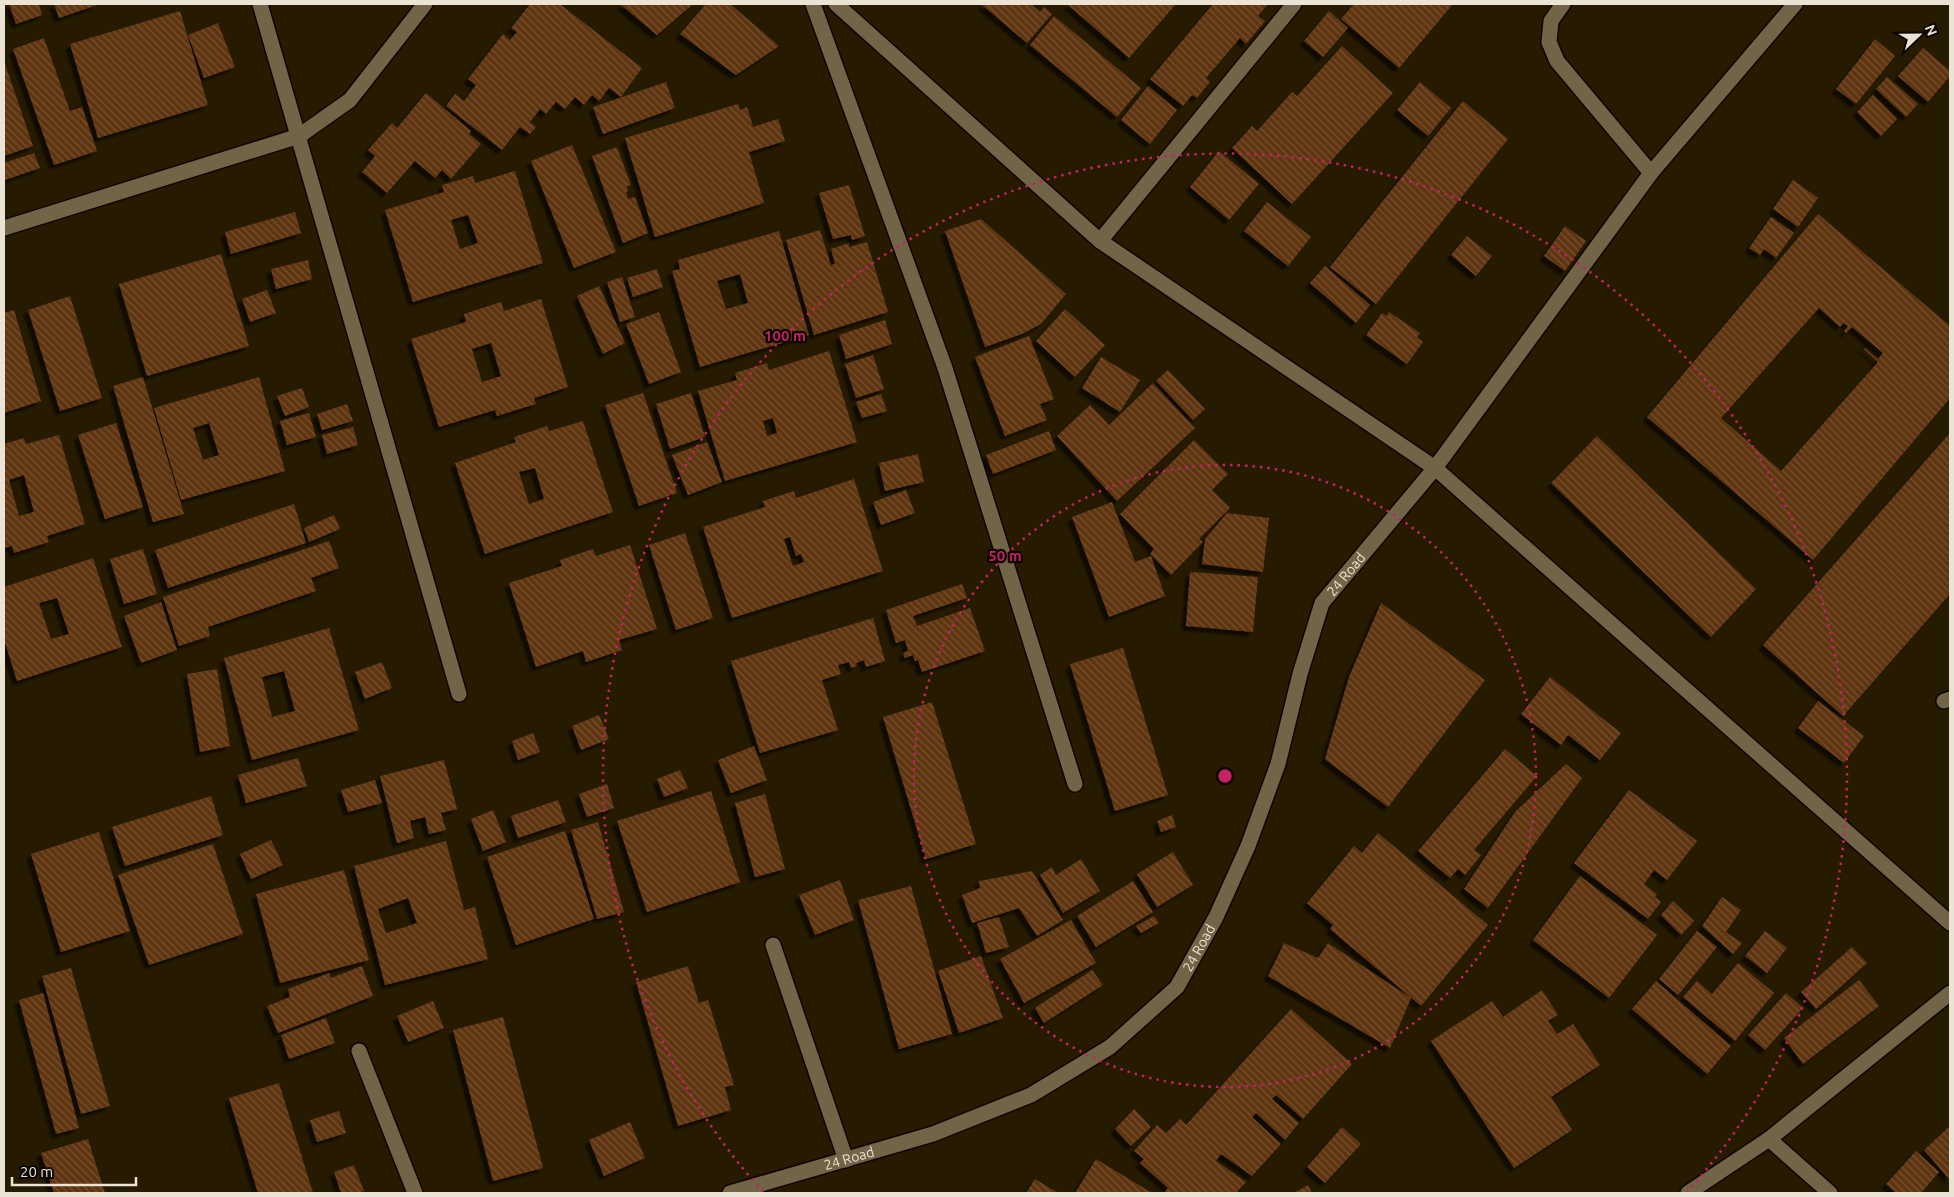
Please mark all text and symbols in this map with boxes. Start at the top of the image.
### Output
north arrow [1894,10,1944,60]
text: N [1922,22,1940,38]
text: 100 m [764,327,806,344]
text: 50 m [988,547,1022,564]
street label: 24 Road [1323,549,1369,599]
centre of rings [1216,767,1234,785]
street label: 24 Road [1179,922,1218,974]
street label: 24 Road [822,1144,876,1173]
scale bar [12,1154,136,1186]
text: 20 m [20,1163,53,1180]

